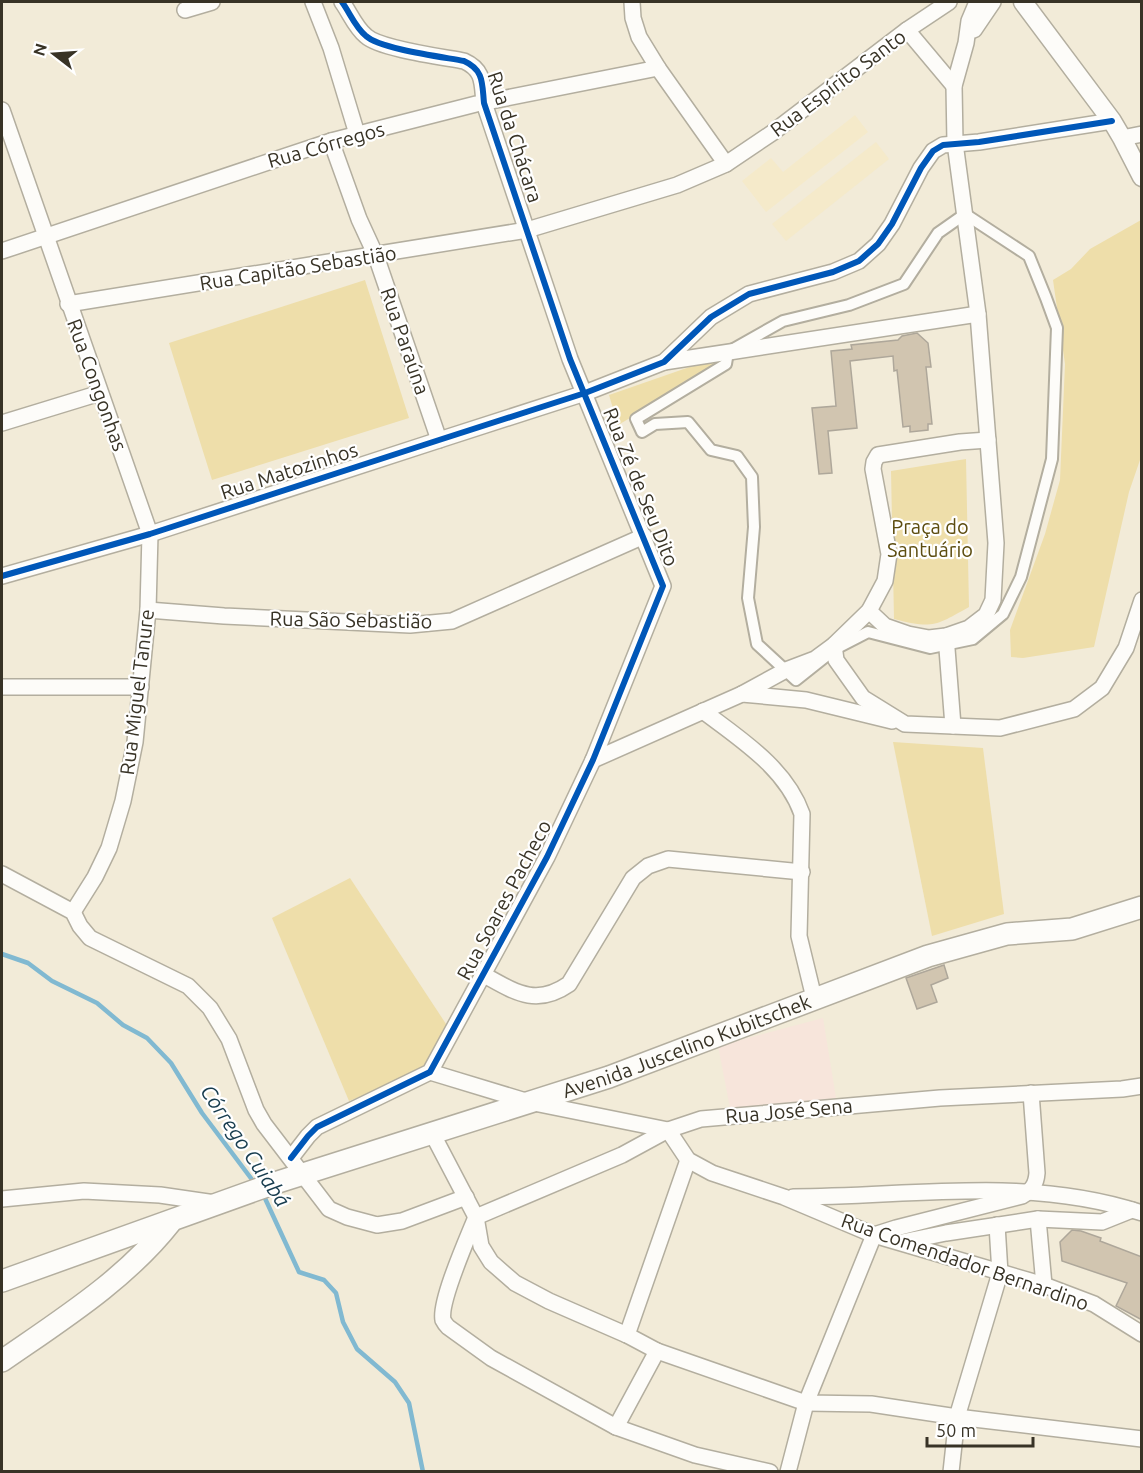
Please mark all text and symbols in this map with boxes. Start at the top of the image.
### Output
north arrow [24,24,84,84]
street label: Rua Espírito Santo [766,24,910,141]
text: N [29,41,50,58]
street label: Rua da Chácara [483,68,548,205]
street label: Rua Córregos [265,117,387,172]
street label: Rua Capitão Sebastião [198,241,398,294]
street label: Rua Paraúna [376,284,435,397]
street label: Rua Congonhas [63,316,132,454]
street label: Rua Zé de Seu Dito [599,404,684,569]
street label: Rua Matozinhos [217,437,360,504]
park label: Praça do Santuário [887,515,973,561]
street label: Rua São Sebastião [269,607,433,632]
street label: Rua Miguel Tanure [115,608,158,776]
street label: Rua Soares Pacheco [452,816,555,984]
street label: Avenida Juscelino Kubitschek [560,990,814,1102]
water label: Córrego Cuiabá [196,1080,295,1211]
street label: Rua José Sena [724,1093,854,1128]
street label: Rua Comendador Bernardino [838,1208,1092,1315]
scale bar [927,1410,1034,1448]
text: 50 m [936,1420,976,1440]

